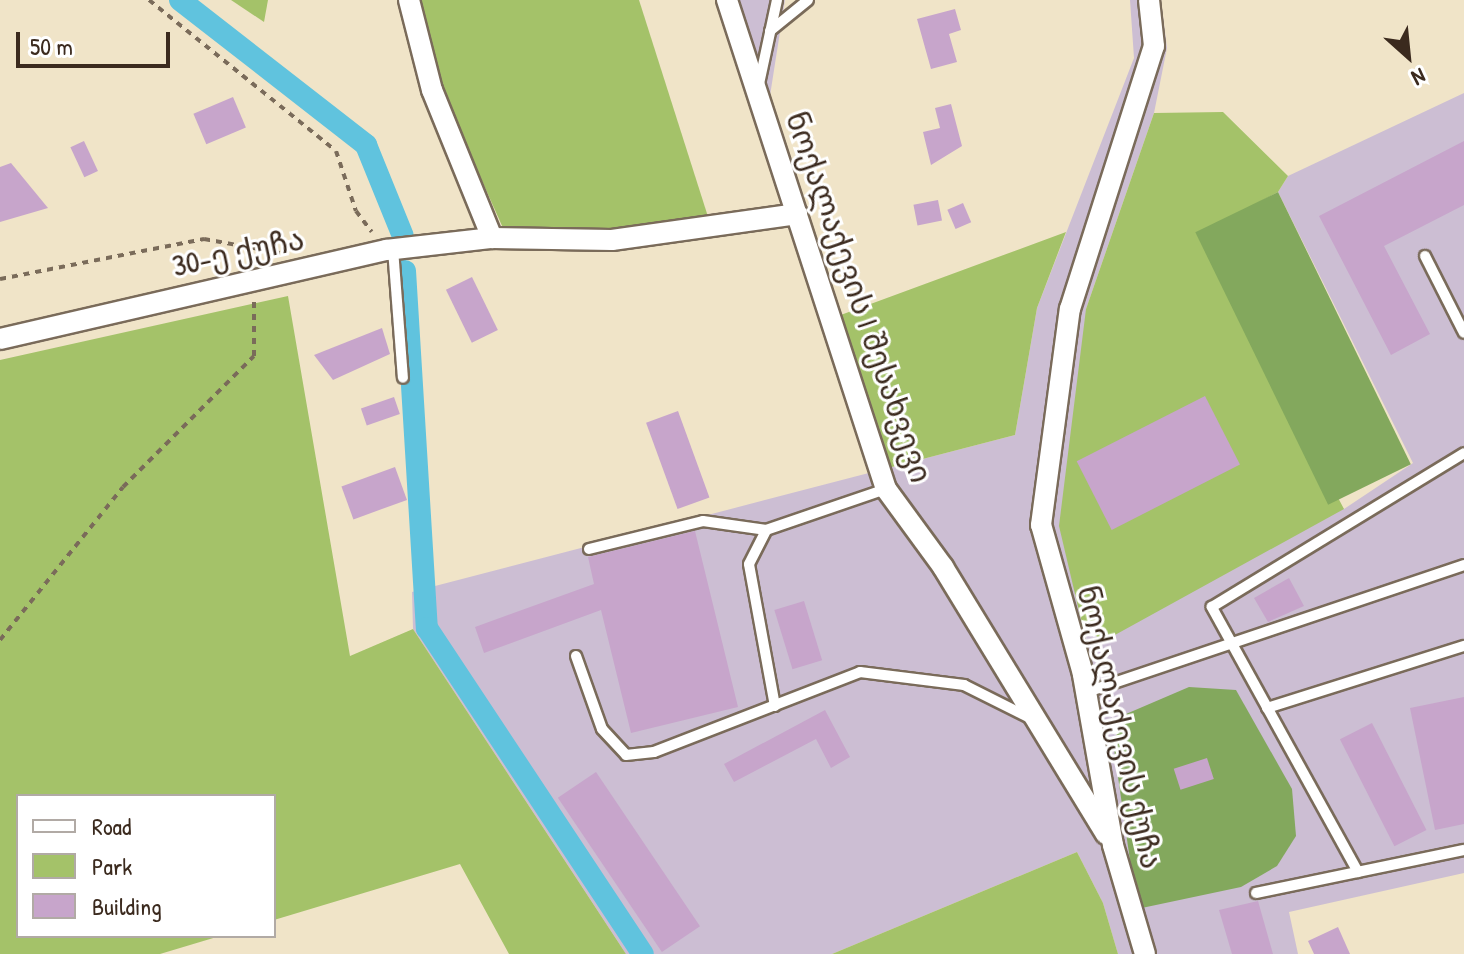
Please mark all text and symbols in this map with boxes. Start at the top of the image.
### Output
scale bar [20,16,174,66]
north arrow [1368,16,1448,96]
text: 50 m [30,30,73,62]
text: N [1407,61,1431,93]
street label: ნოქალაქევის I შესახვევი [778,107,940,487]
street label: 30-ე ქუჩა [169,221,307,283]
street label: ნოქალაქევის ქუჩა [1070,582,1170,872]
legend [16,794,276,938]
text: Road [92,810,131,842]
text: Park [92,850,132,882]
text: Building [92,890,162,922]

